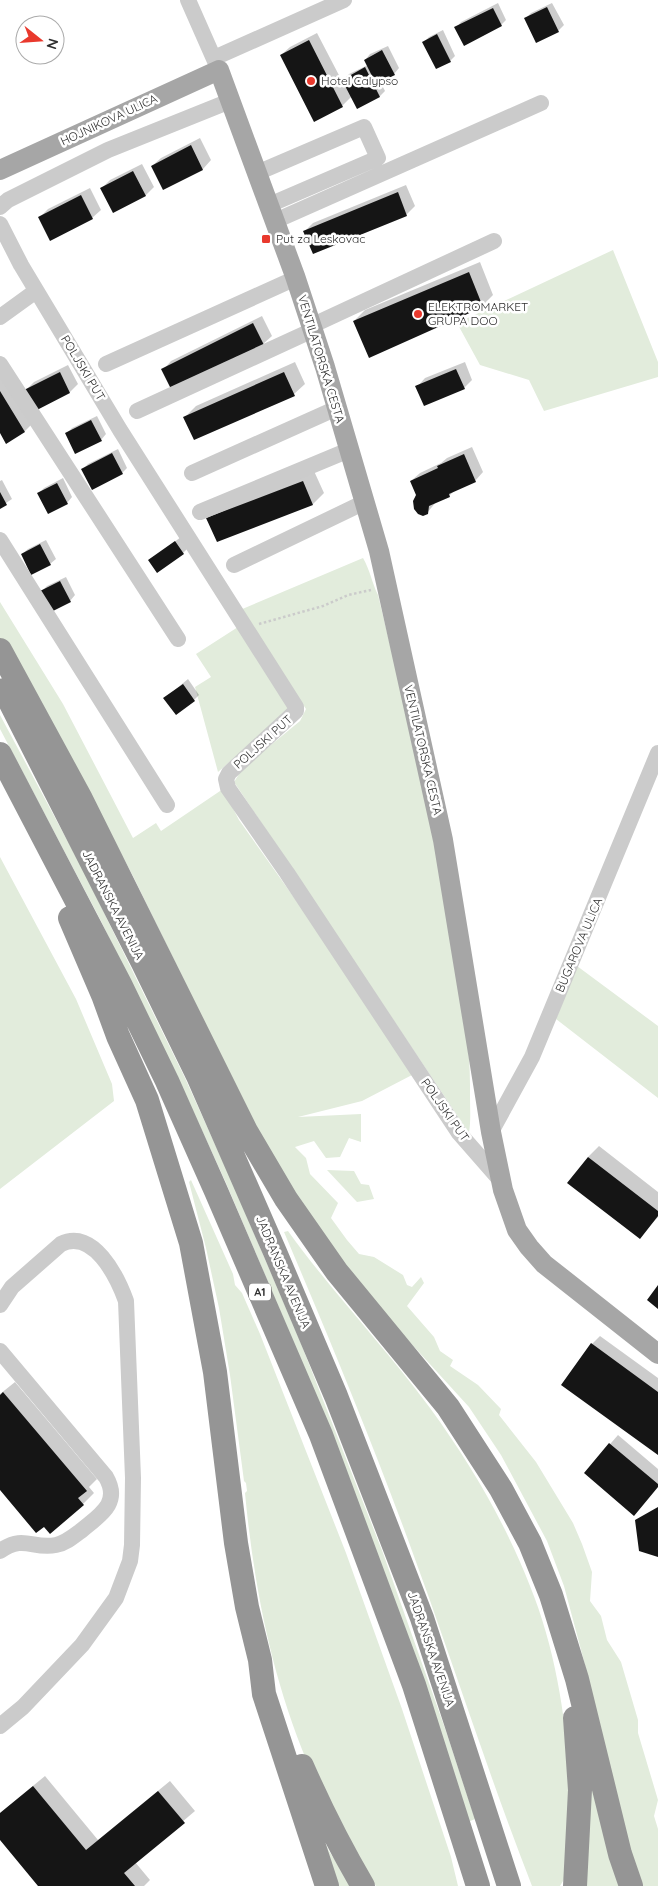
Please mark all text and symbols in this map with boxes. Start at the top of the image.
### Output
north arrow [15,15,65,65]
text: N [42,36,63,51]
place label: Hotel Calypso [321,73,398,88]
marker: Hotel Calypso [305,75,317,87]
street label: HOJNIKOVA ULICA [58,90,160,149]
place label: Put za Leskovac [276,231,366,246]
marker: Put za Leskovac [260,233,272,245]
street label: VENTILATORSKA CESTA [295,293,348,425]
place label: ELEKTROMARKET GRUPA DOO [428,299,528,328]
marker: ELEKTROMARKET GRUPA DOO [412,308,424,320]
street label: POLJSKI PUT [58,332,109,403]
street label: VENTILATORSKA CESTA [401,683,446,817]
street label: POLJSKI PUT [230,711,295,772]
street label: JADRANSKA AVENIJA [79,847,148,962]
street label: BUGAROVA ULICA [552,895,605,995]
street label: POLJSKI PUT [418,1075,473,1144]
street label: JADRANSKA AVENIJA [253,1213,314,1331]
road number: A1 [249,1284,271,1300]
street label: JADRANSKA AVENIJA [405,1589,458,1709]

